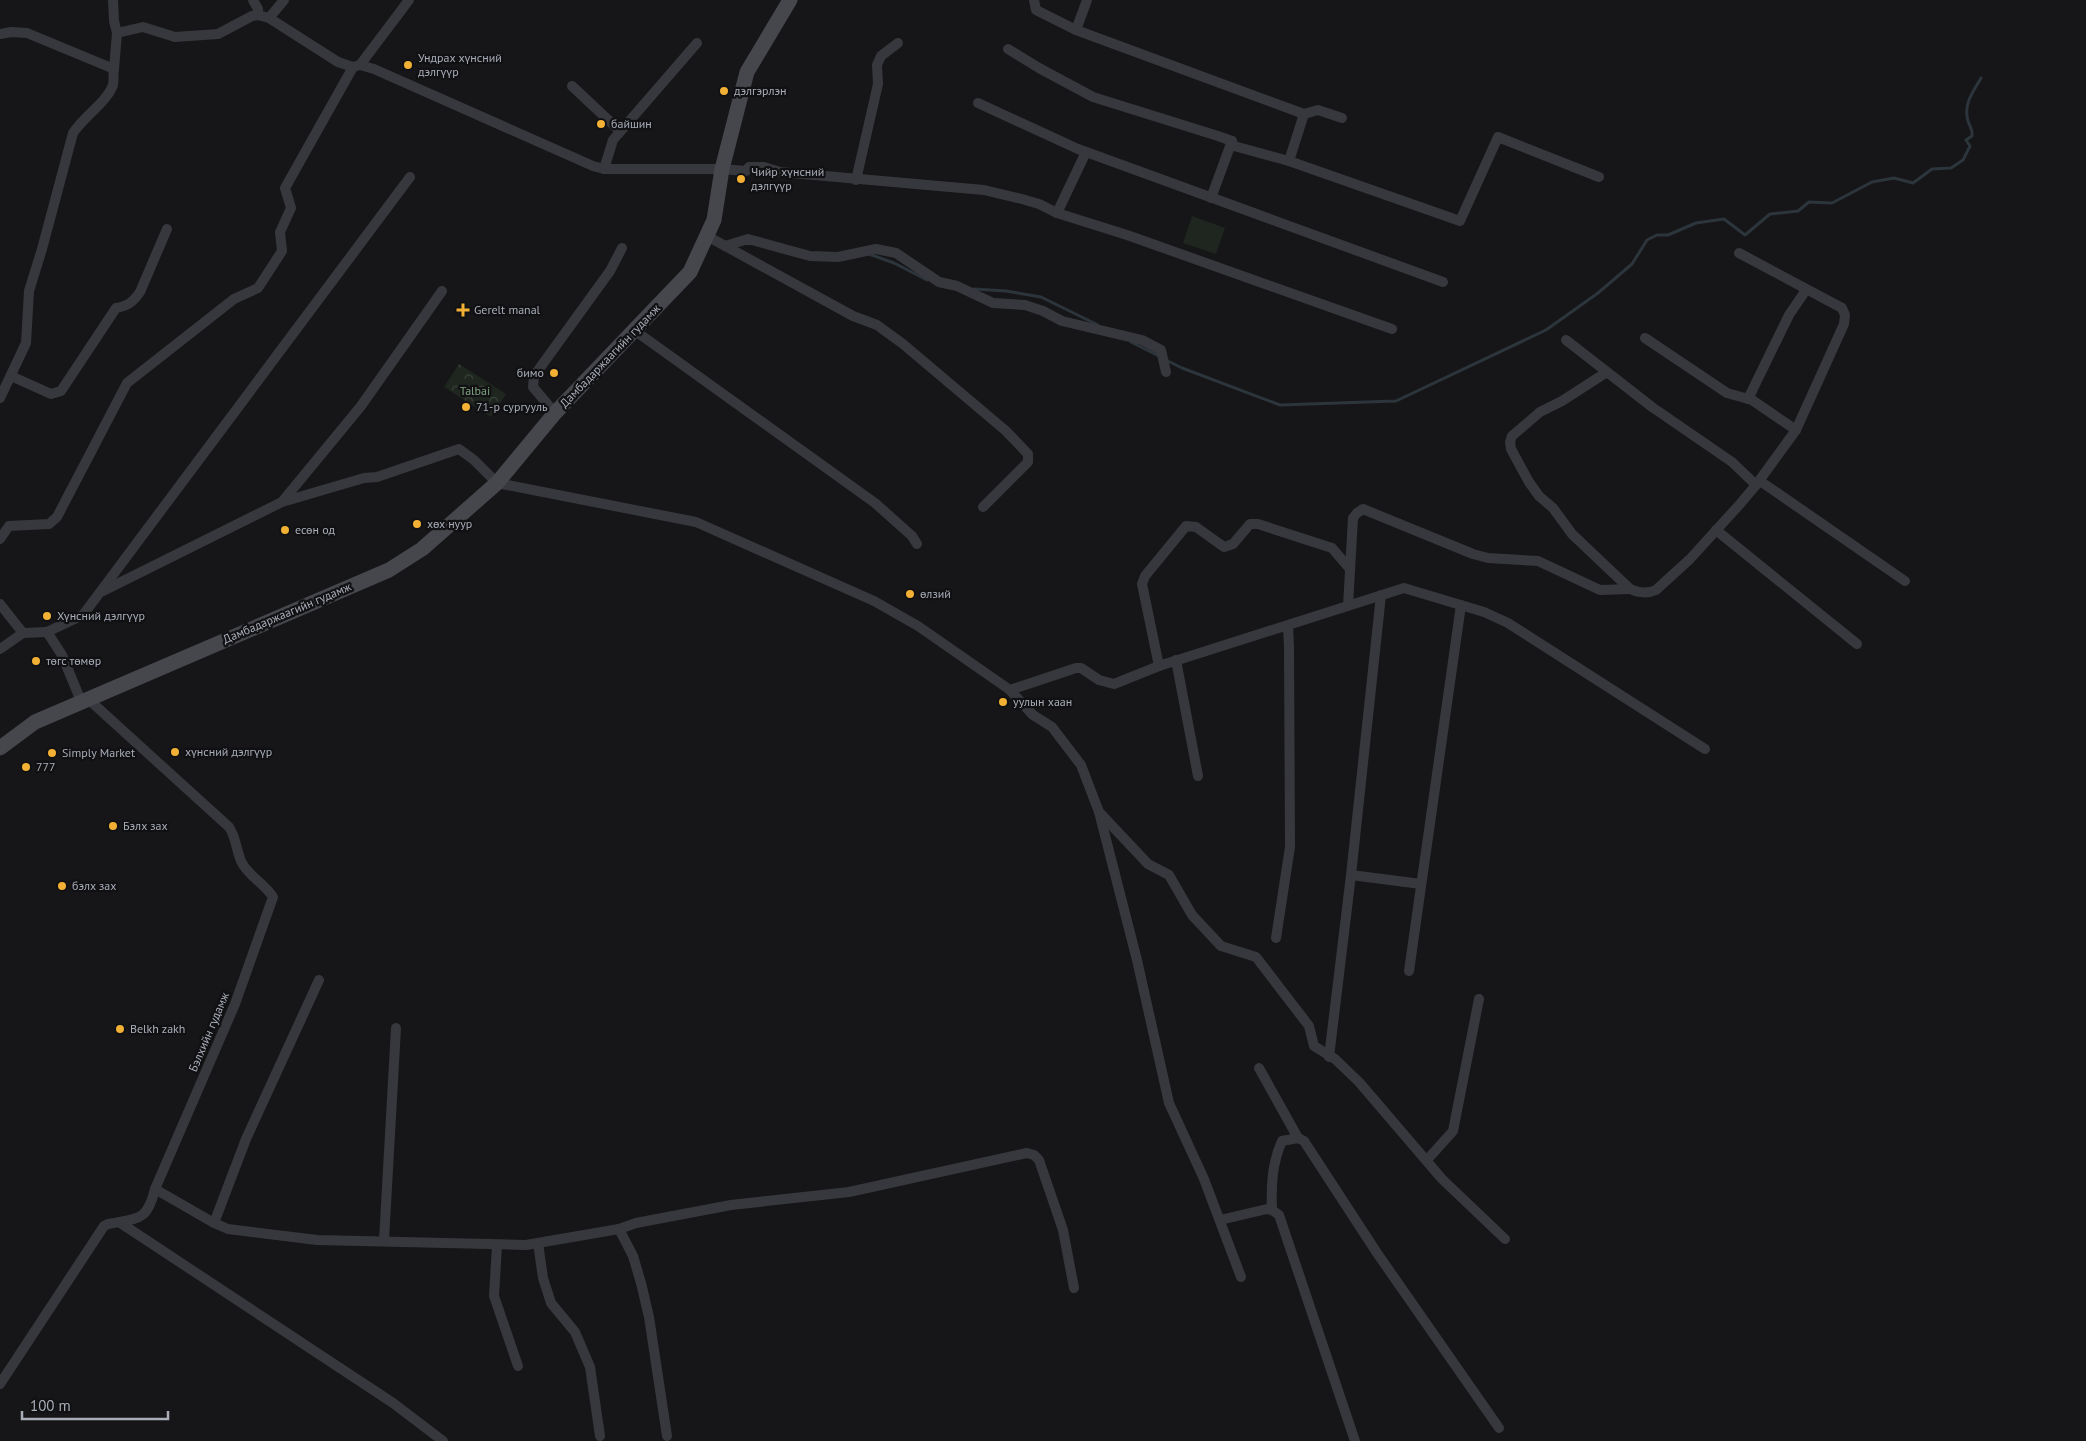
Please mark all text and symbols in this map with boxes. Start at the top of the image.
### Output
place label: Ундрах хүнсний дэлгүүр [418,50,502,79]
marker: Ундрах хүнсний дэлгүүр [402,59,414,71]
place label: дэлгэрлэн [734,83,787,98]
marker: дэлгэрлэн [718,85,730,97]
place label: байшин [611,116,652,131]
marker: байшин [595,118,607,130]
place label: Чийр хүнсний дэлгүүр [751,164,824,193]
marker: Чийр хүнсний дэлгүүр [735,173,747,185]
street label: Дамбадаржаагийн гудамж [556,301,663,410]
place label: Gerelt manal [474,302,541,317]
marker: Gerelt manal [456,303,470,317]
place label: бимо [517,365,544,380]
marker: бимо [548,367,560,379]
park label: Talbai [460,383,490,398]
place label: 71-р сургууль [476,399,548,414]
marker: 71-р сургууль [460,401,472,413]
place label: хөх нуур [427,516,472,531]
marker: хөх нуур [411,518,423,530]
place label: есөн од [295,522,336,537]
marker: есөн од [279,524,291,536]
street label: Дамбадаржаагийн гудамж [220,579,353,646]
place label: өлзий [920,586,951,601]
marker: өлзий [904,588,916,600]
place label: Хүнсний дэлгүүр [57,608,145,623]
marker: Хүнсний дэлгүүр [41,610,53,622]
place label: төгс төмөр [46,653,101,668]
marker: төгс төмөр [30,655,42,667]
place label: уулын хаан [1013,694,1072,709]
marker: уулын хаан [997,696,1009,708]
place label: хүнсний дэлгүүр [185,744,272,759]
place label: Simply Market [62,745,135,760]
marker: хүнсний дэлгүүр [169,746,181,758]
marker: Simply Market [46,747,58,759]
place label: 777 [36,759,56,774]
marker: 777 [20,761,32,773]
place label: Бэлх зах [123,818,168,833]
marker: Бэлх зах [107,820,119,832]
place label: бэлх зах [72,878,116,893]
marker: бэлх зах [56,880,68,892]
street label: Бэлхийн гудамж [185,990,232,1074]
place label: Belkh zakh [130,1021,185,1036]
marker: Belkh zakh [114,1023,126,1035]
scale bar [22,1388,169,1420]
text: 100 m [30,1396,71,1415]

